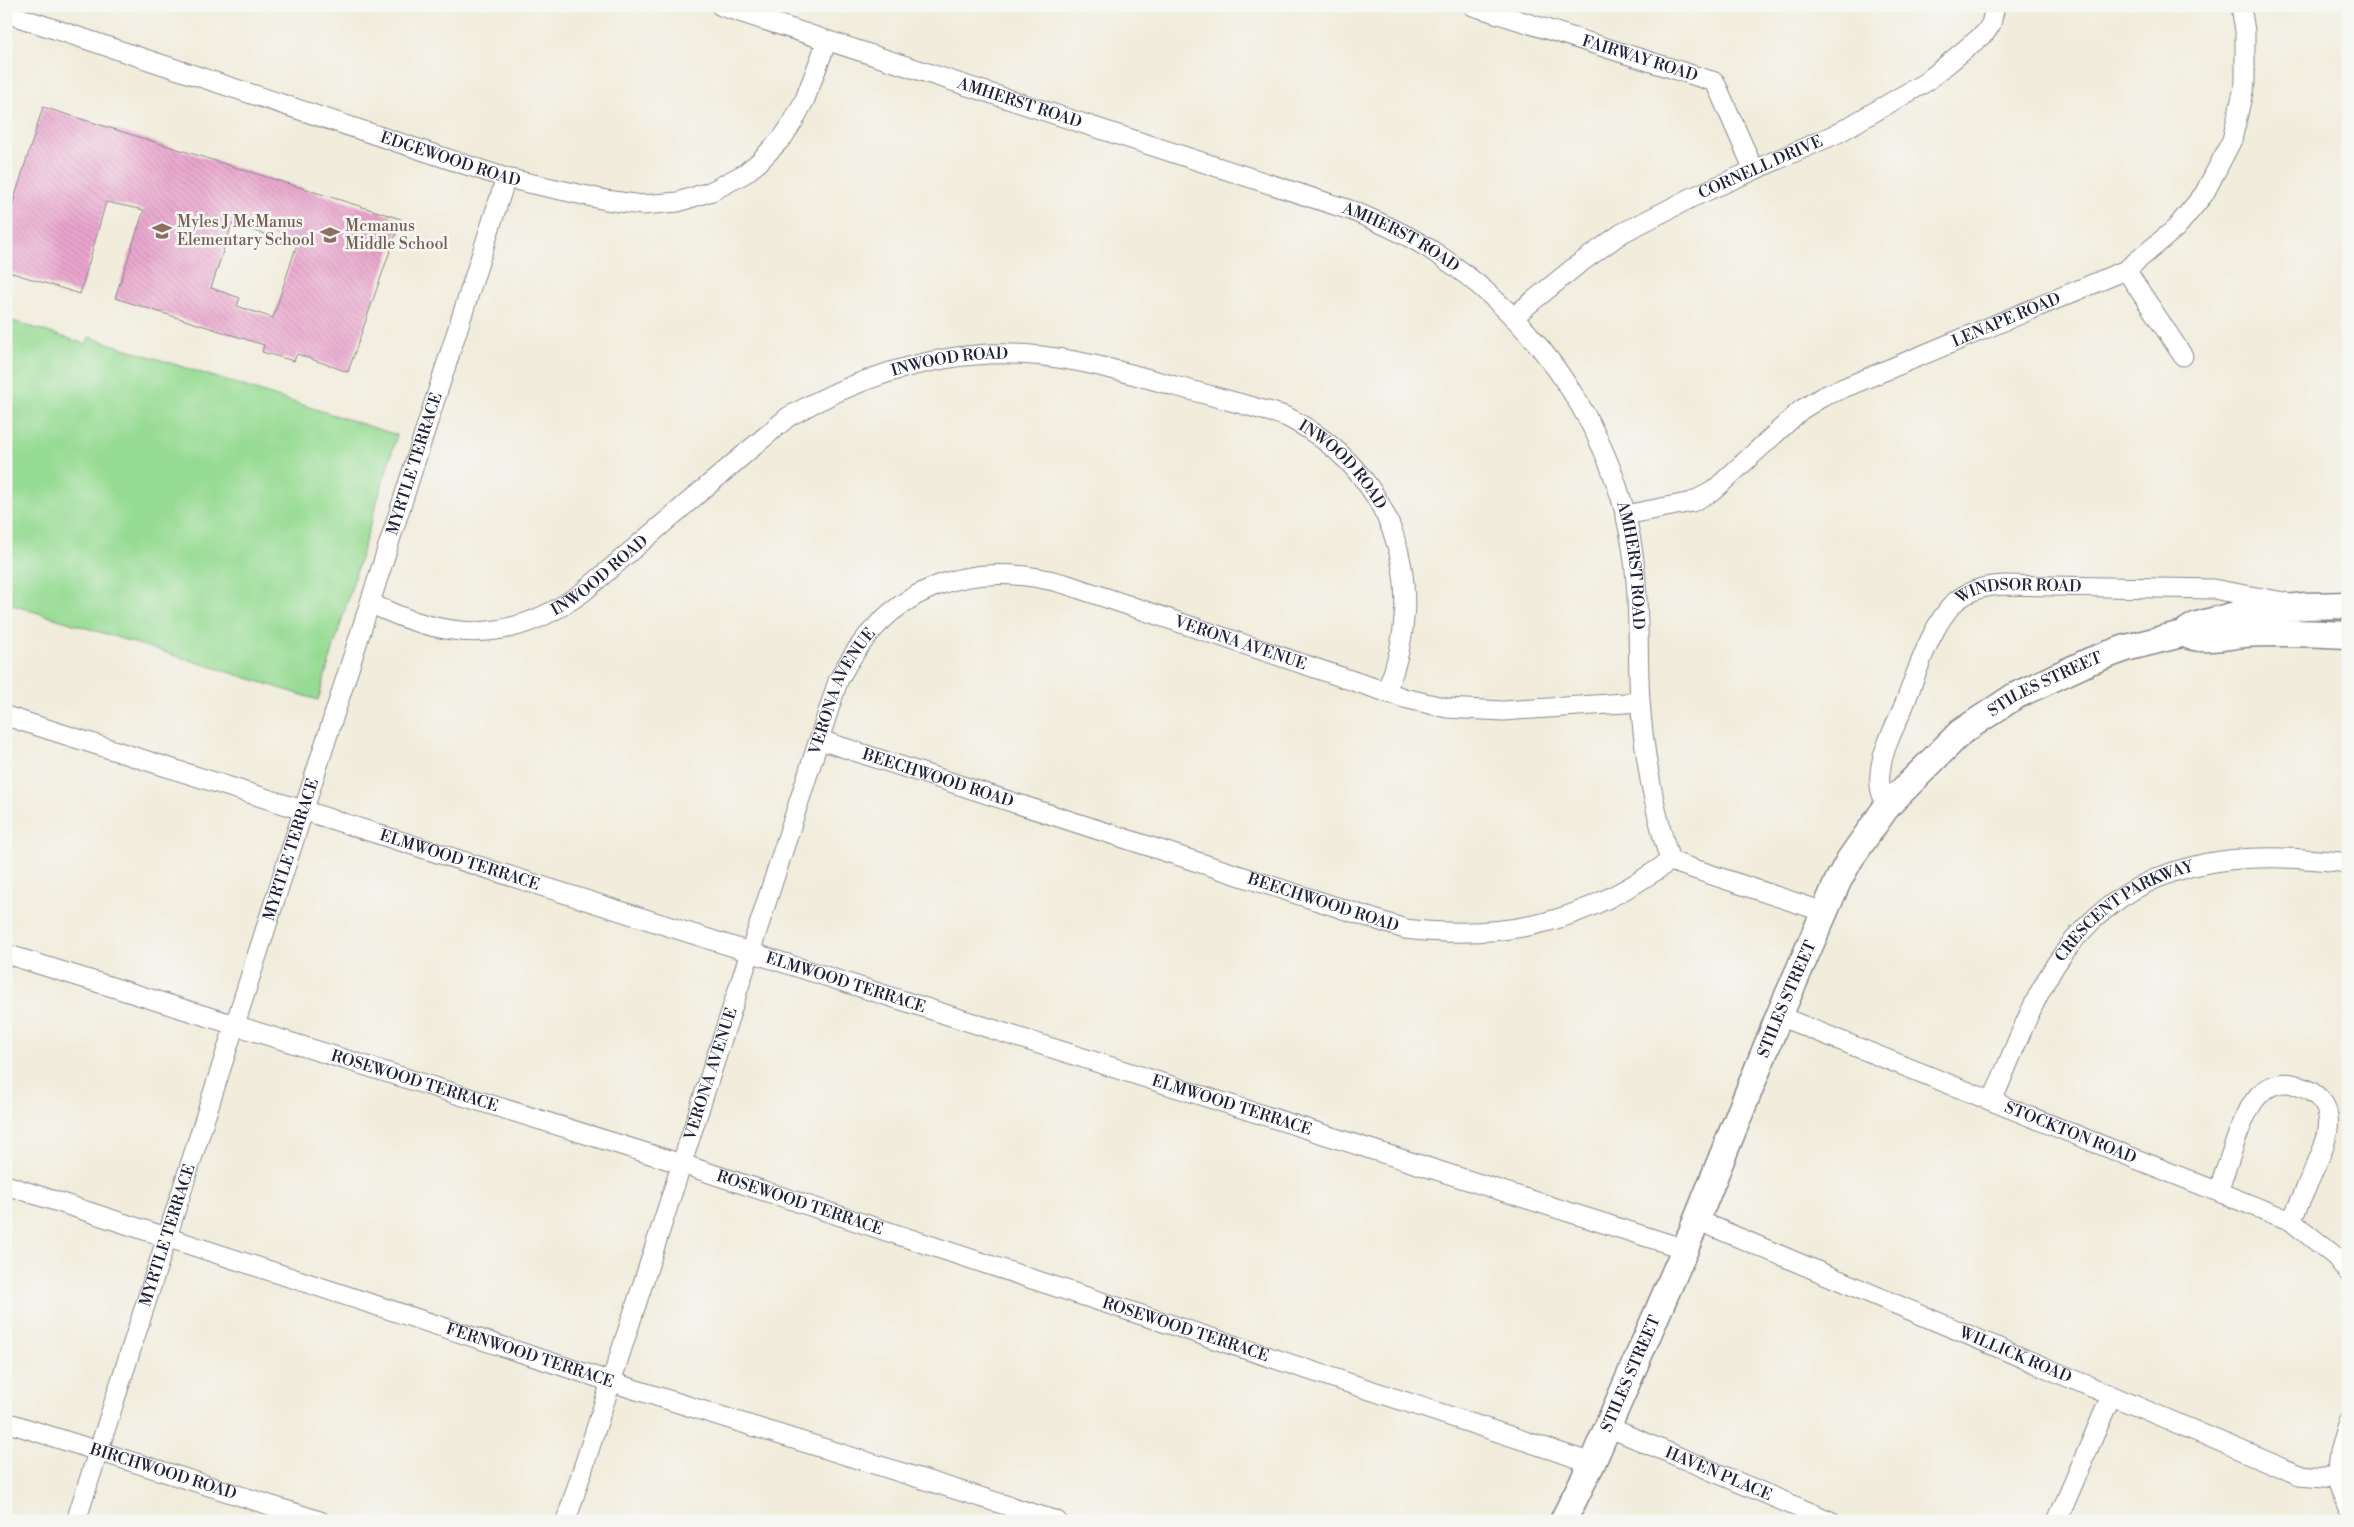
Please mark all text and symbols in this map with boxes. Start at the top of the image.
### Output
street label: FAIRWAY ROAD [1580,31,1700,86]
street label: AMHERST ROAD [954,73,1084,132]
street label: EDGEWOOD ROAD [378,127,523,191]
street label: CORNELL DRIVE [1695,131,1826,203]
street label: AMHERST ROAD [1339,198,1463,276]
place label: Myles J McManus Elementary School [177,212,315,250]
place label: Mcmanus Middle School [345,216,448,254]
school or university icon: Myles J McManus Elementary School [151,220,173,242]
school or university icon: Mcmanus Middle School [319,224,341,246]
street label: LENAPE ROAD [1949,288,2064,352]
street label: INWOOD ROAD [889,344,1008,381]
street label: MYRTLE TERRACE [382,390,447,538]
street label: INWOOD ROAD [1295,416,1391,513]
street label: AMHERST ROAD [1612,498,1648,630]
street label: INWOOD ROAD [548,531,652,620]
street label: WINDSOR ROAD [1951,575,2082,608]
street label: VERONA AVENUE [1171,611,1309,675]
street label: VERONA AVENUE [804,624,880,758]
street label: STILES STREET [1984,648,2105,721]
street label: BEECHWOOD ROAD [859,744,1016,812]
street label: MYRTLE TERRACE [259,776,323,923]
street label: ELMWOOD TERRACE [377,825,542,895]
street label: CRESCENT PARKWAY [2051,856,2197,966]
street label: BEECHWOOD ROAD [1244,869,1402,936]
street label: STILES STREET [1753,938,1821,1061]
street label: ELMWOOD TERRACE [763,948,928,1017]
street label: VERONA AVENUE [680,1005,742,1144]
street label: ROSEWOOD TERRACE [329,1046,501,1116]
street label: ELMWOOD TERRACE [1149,1070,1314,1140]
street label: STOCKTON ROAD [2002,1097,2139,1168]
street label: MYRTLE TERRACE [135,1162,200,1309]
street label: ROSEWOOD TERRACE [714,1166,886,1239]
street label: ROSEWOOD TERRACE [1100,1293,1272,1366]
street label: STILES STREET [1597,1313,1665,1435]
street label: FERNWOOD TERRACE [443,1319,617,1392]
street label: WILLICK ROAD [1955,1322,2075,1388]
street label: BIRCHWOOD ROAD [87,1439,239,1504]
street label: HAVEN PLACE [1662,1442,1775,1505]

